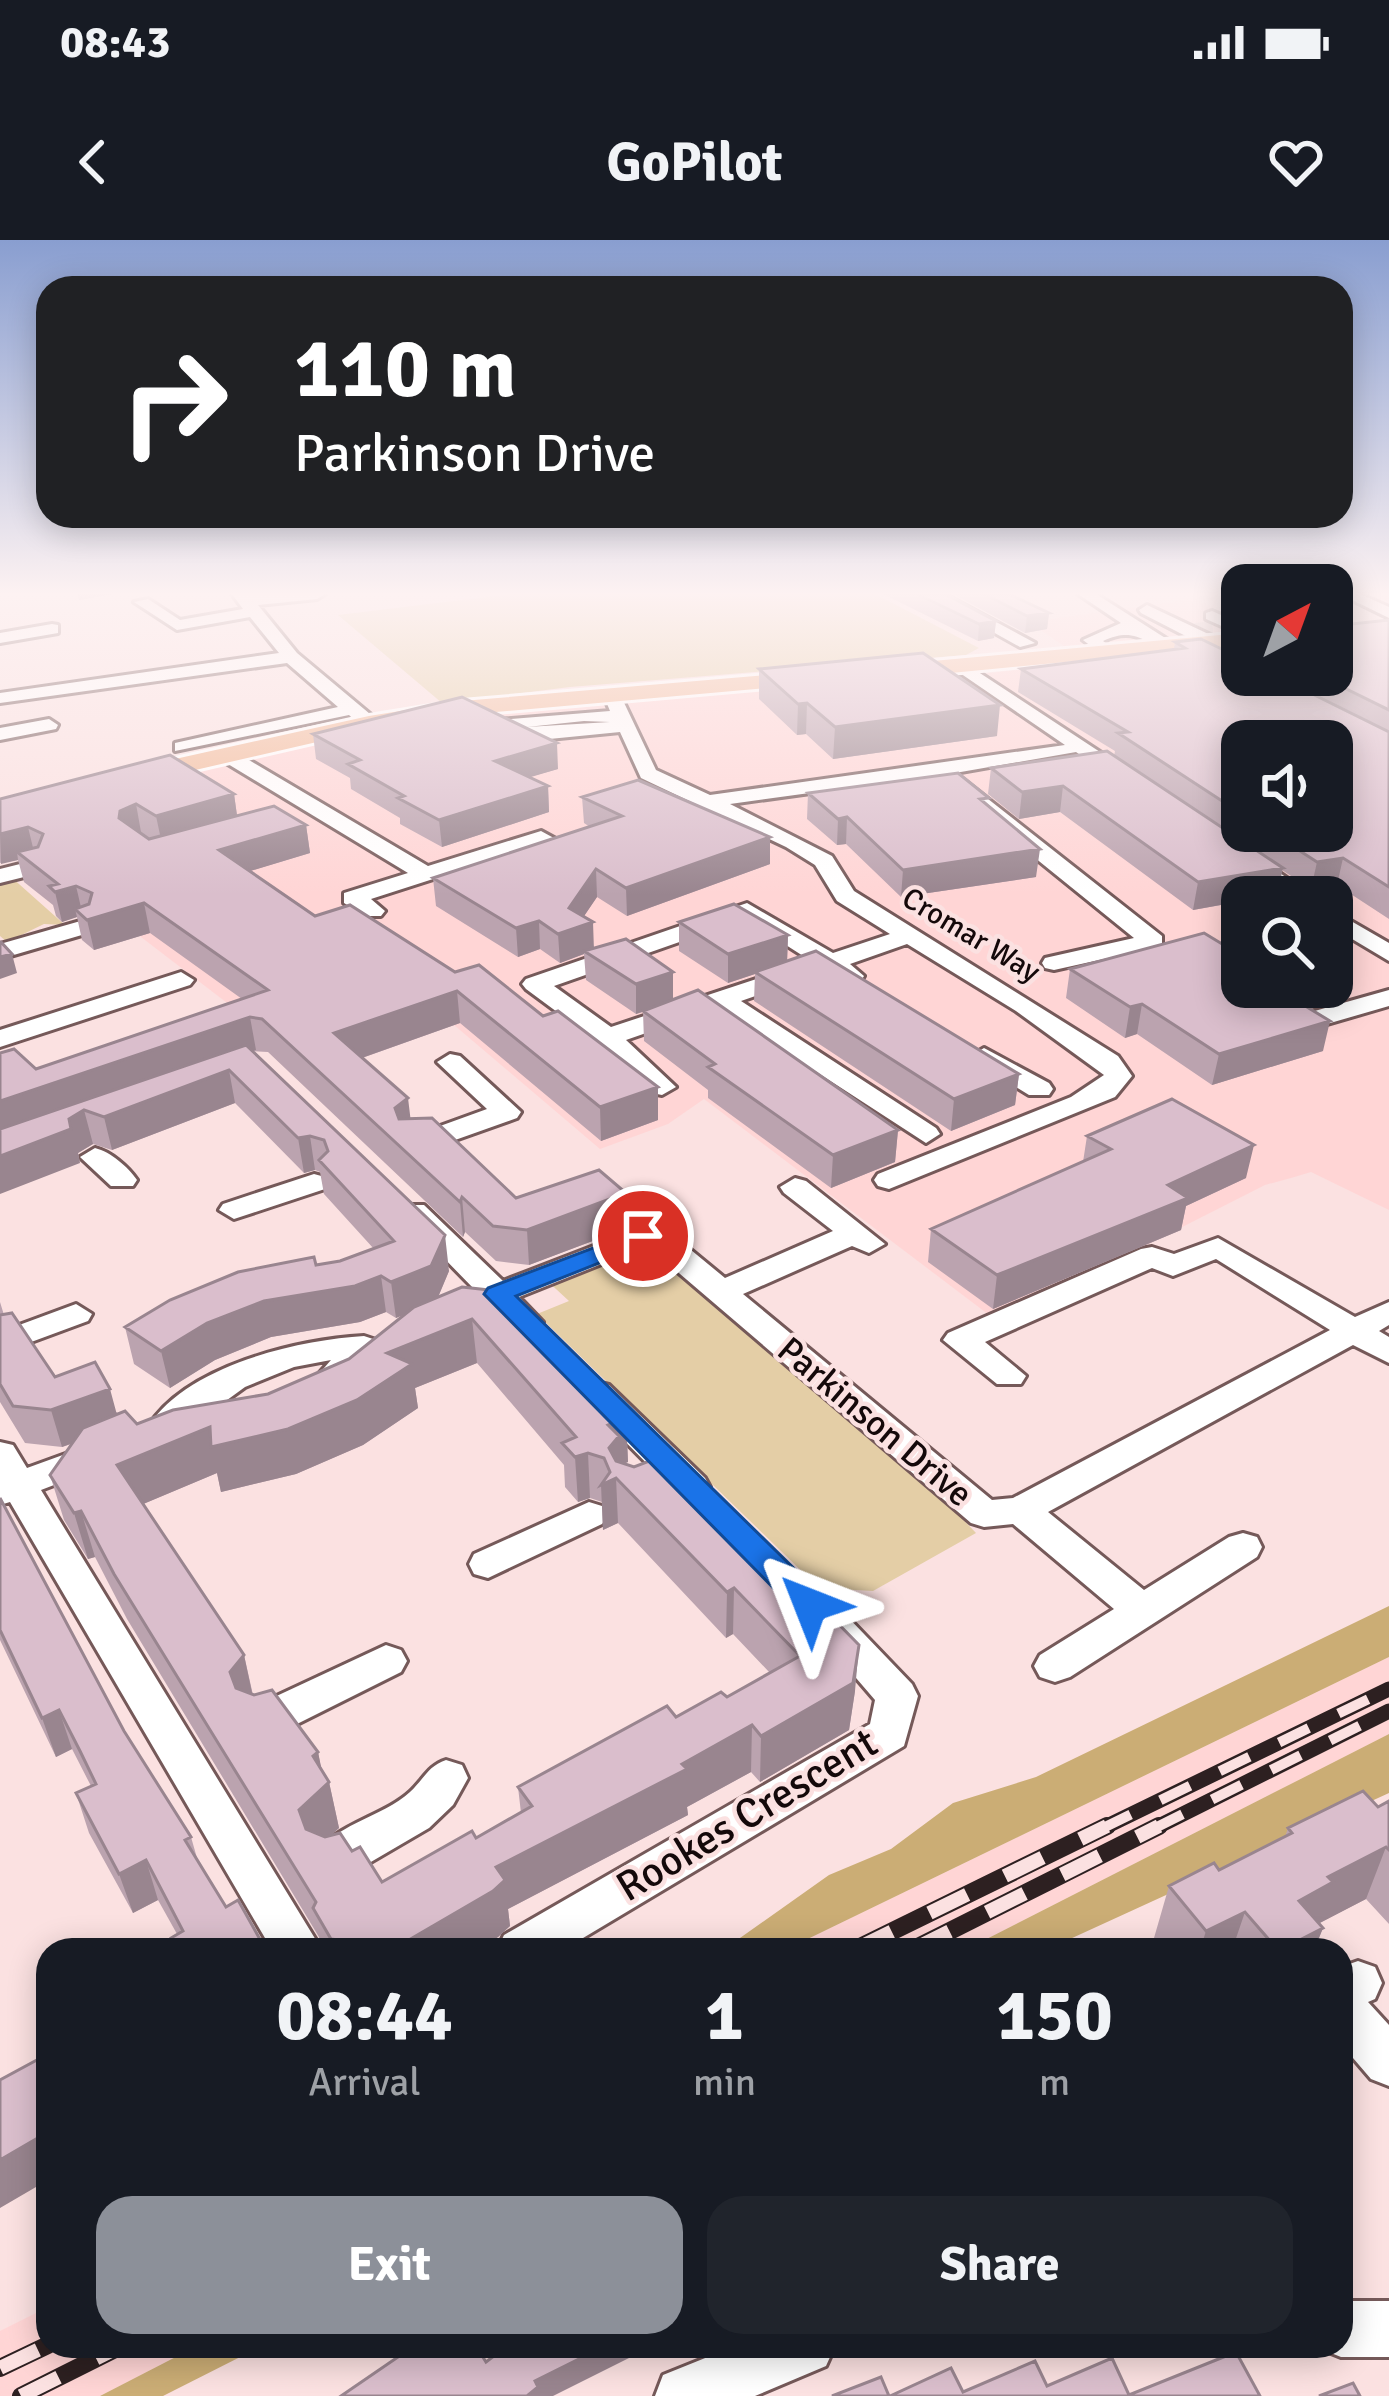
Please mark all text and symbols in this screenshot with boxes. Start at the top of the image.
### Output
text: 08:43 [60,15,170,70]
icon: back [60,129,126,195]
text: GoPilot [606,129,783,196]
icon: heart [1263,129,1329,195]
text: 110 m [294,317,516,421]
icon: right [96,324,252,480]
text: Parkinson Drive [294,420,655,487]
north arrow [1221,564,1353,696]
map controls [1221,564,1353,1008]
button: sound [1221,720,1353,852]
button: search [1221,876,1353,1008]
street label: Cromar Way [895,879,1047,991]
pin [592,1185,694,1287]
icon: arrive [610,1203,676,1269]
street label: Parkinson Drive [768,1327,982,1517]
position arrow [747,1542,873,1668]
street label: Rookes Crescent [607,1717,887,1913]
text: 08:44 [276,1971,453,2060]
text: 1 [705,1971,744,2060]
text: 150 [996,1971,1113,2060]
text: Arrival [308,2058,421,2106]
text: min [693,2058,756,2106]
text: m [1039,2058,1070,2106]
button: Exit [96,2196,683,2334]
button: Share [707,2196,1293,2334]

